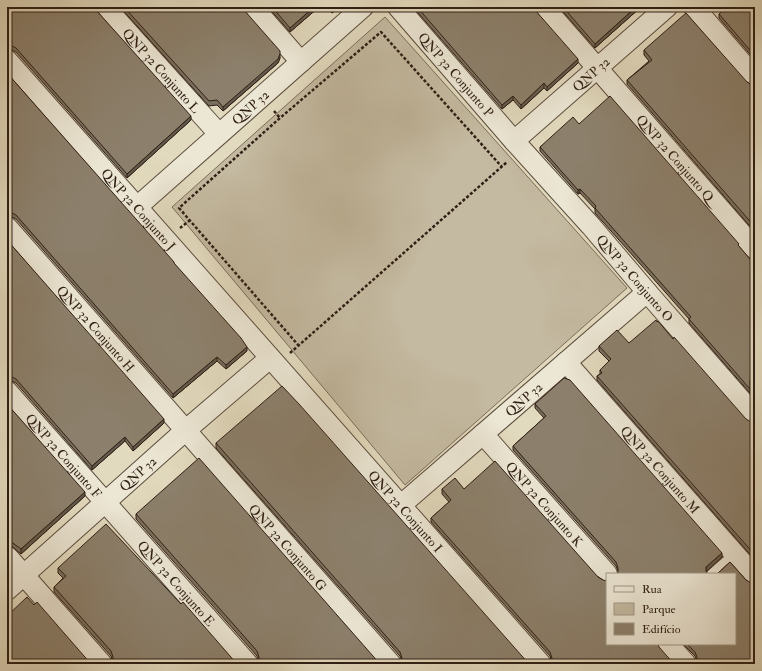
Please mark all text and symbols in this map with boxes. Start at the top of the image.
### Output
street label: QNP 32 Conjunto L [119,25,204,117]
street label: QNP 32 Conjunto P [414,29,497,121]
street label: QNP 32 [569,54,614,95]
street label: QNP 32 [229,87,273,128]
street label: QNP 32 Conjunto Q [632,112,722,211]
street label: QNP 32 Conjunto J [97,165,179,254]
street label: QNP 32 Conjunto O [593,232,676,325]
street label: QNP 32 Conjunto H [53,283,138,376]
street label: QNP 32 [502,379,546,420]
street label: QNP 32 Conjunto F [22,411,105,502]
street label: QNP 32 Conjunto M [617,423,703,518]
street label: QNP 32 [116,453,160,495]
street label: QNP 32 Conjunto K [502,458,586,551]
street label: QNP 32 Conjunto I [364,467,446,556]
street label: QNP 32 Conjunto G [245,501,330,594]
street label: QNP 32 Conjunto E [134,538,218,630]
legend [606,573,736,645]
text: Rua [642,582,663,597]
text: Parque [642,602,676,617]
text: Edifício [642,622,681,637]

